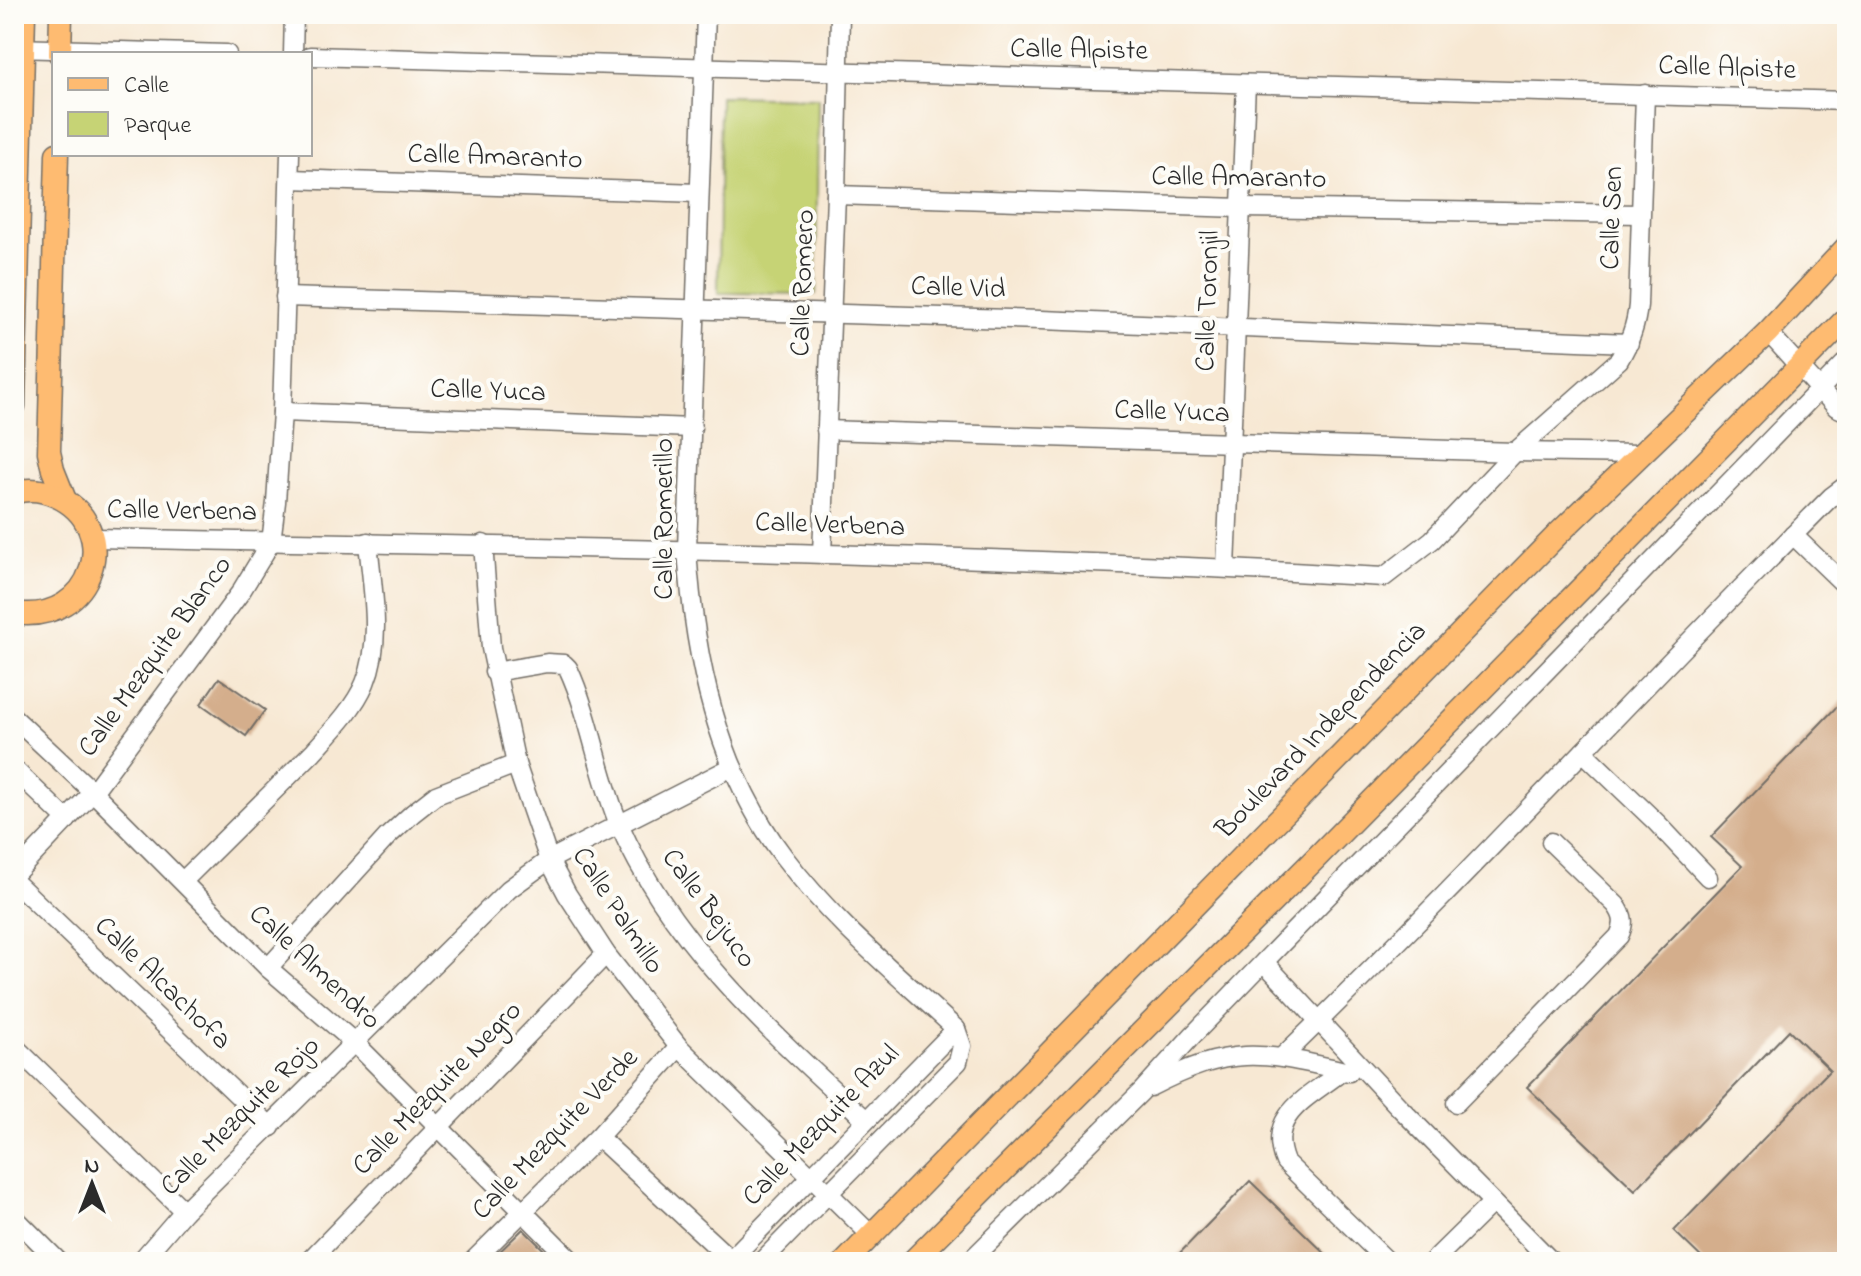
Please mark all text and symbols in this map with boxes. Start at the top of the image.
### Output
street label: Calle Alpiste [1010,29,1149,73]
street label: Calle Alpiste [1657,46,1797,92]
legend [52,52,312,156]
text: Calle [124,69,169,104]
text: Parque [124,109,191,144]
street label: Calle Amaranto [407,134,583,182]
street label: Calle Amaranto [1151,157,1327,201]
street label: Calle Sen [1591,165,1635,271]
street label: Calle Romero [781,209,827,357]
street label: Calle Toronjil [1186,230,1232,372]
street label: Calle Vid [910,267,1006,311]
street label: Calle Yuca [429,369,547,415]
street label: Calle Yuca [1113,390,1231,436]
street label: Calle Romerillo [645,438,686,600]
street label: Calle Verbena [107,490,257,534]
street label: Calle Verbena [754,503,906,549]
street label: Calle Mezquite Blanco [69,548,243,766]
street label: Boulevard Independencia [1206,613,1437,850]
street label: Calle Palmillo [560,839,674,983]
street label: Calle Bejuco [650,841,766,977]
street label: Calle Almendro [238,896,390,1040]
street label: Calle Alcachofa [84,908,240,1060]
street label: Calle Mezquite Negro [344,992,532,1186]
street label: Calle Mezquite Rojo [152,1028,330,1206]
street label: Calle Mezquite Azul [734,1036,910,1216]
street label: Calle Mezquite Verde [463,1040,649,1230]
north arrow [52,1144,132,1224]
text: N [85,1151,99,1183]

